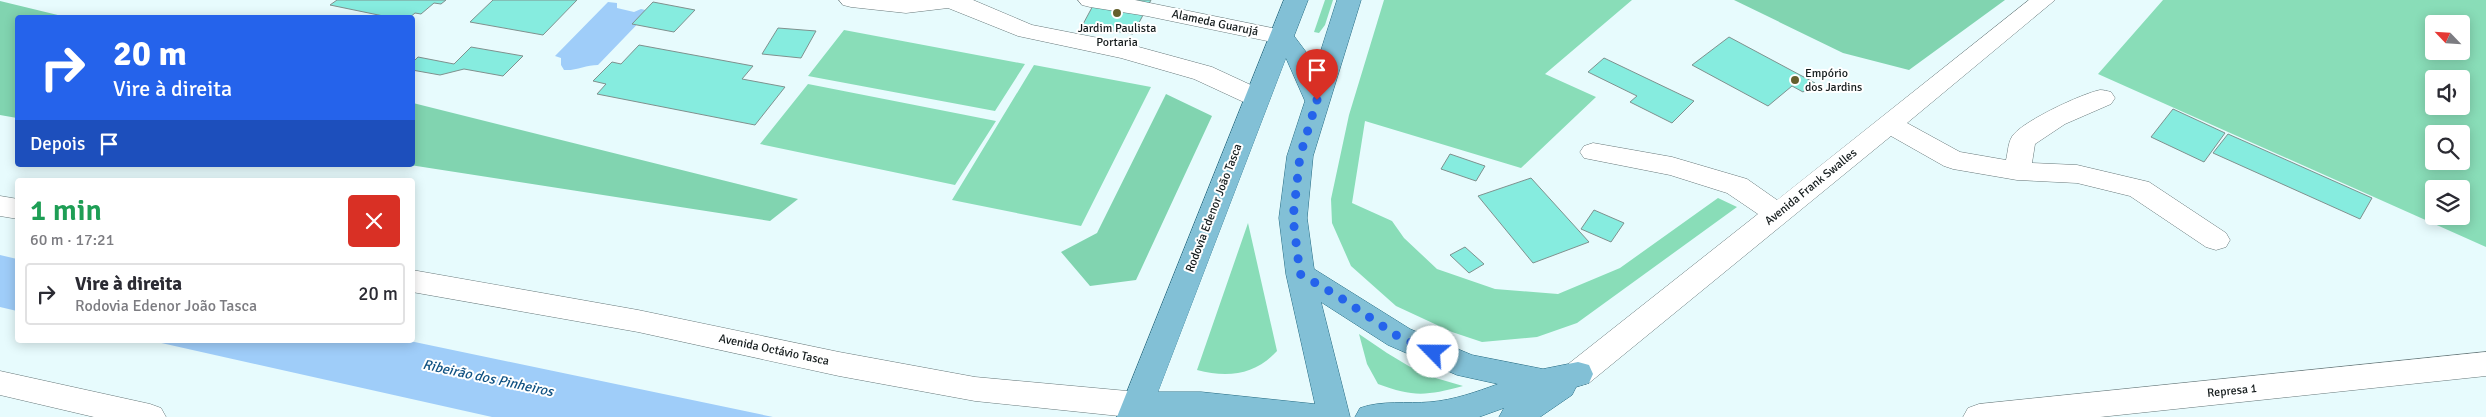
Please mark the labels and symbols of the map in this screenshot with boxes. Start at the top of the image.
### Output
street label: Alameda Guarujá [1170,6,1260,40]
marker: Jardim Paulista Portaria [1111,7,1123,19]
north arrow [2425,15,2470,60]
place label: Jardim Paulista Portaria [1078,21,1156,50]
pin [1296,49,1338,100]
place label: Empório dos Jardins [1805,66,1862,95]
marker: Empório dos Jardins [1789,74,1801,86]
street label: Rodovia Edenor João Tasca [1183,142,1245,274]
street label: Avenida Frank Swalles [1762,145,1860,229]
position arrow [1406,325,1458,377]
street label: Avenida Octávio Tasca [717,331,831,369]
water label: Ribeirão dos Pinheiros [421,356,557,401]
street label: Represa 1 [2206,381,2258,401]

